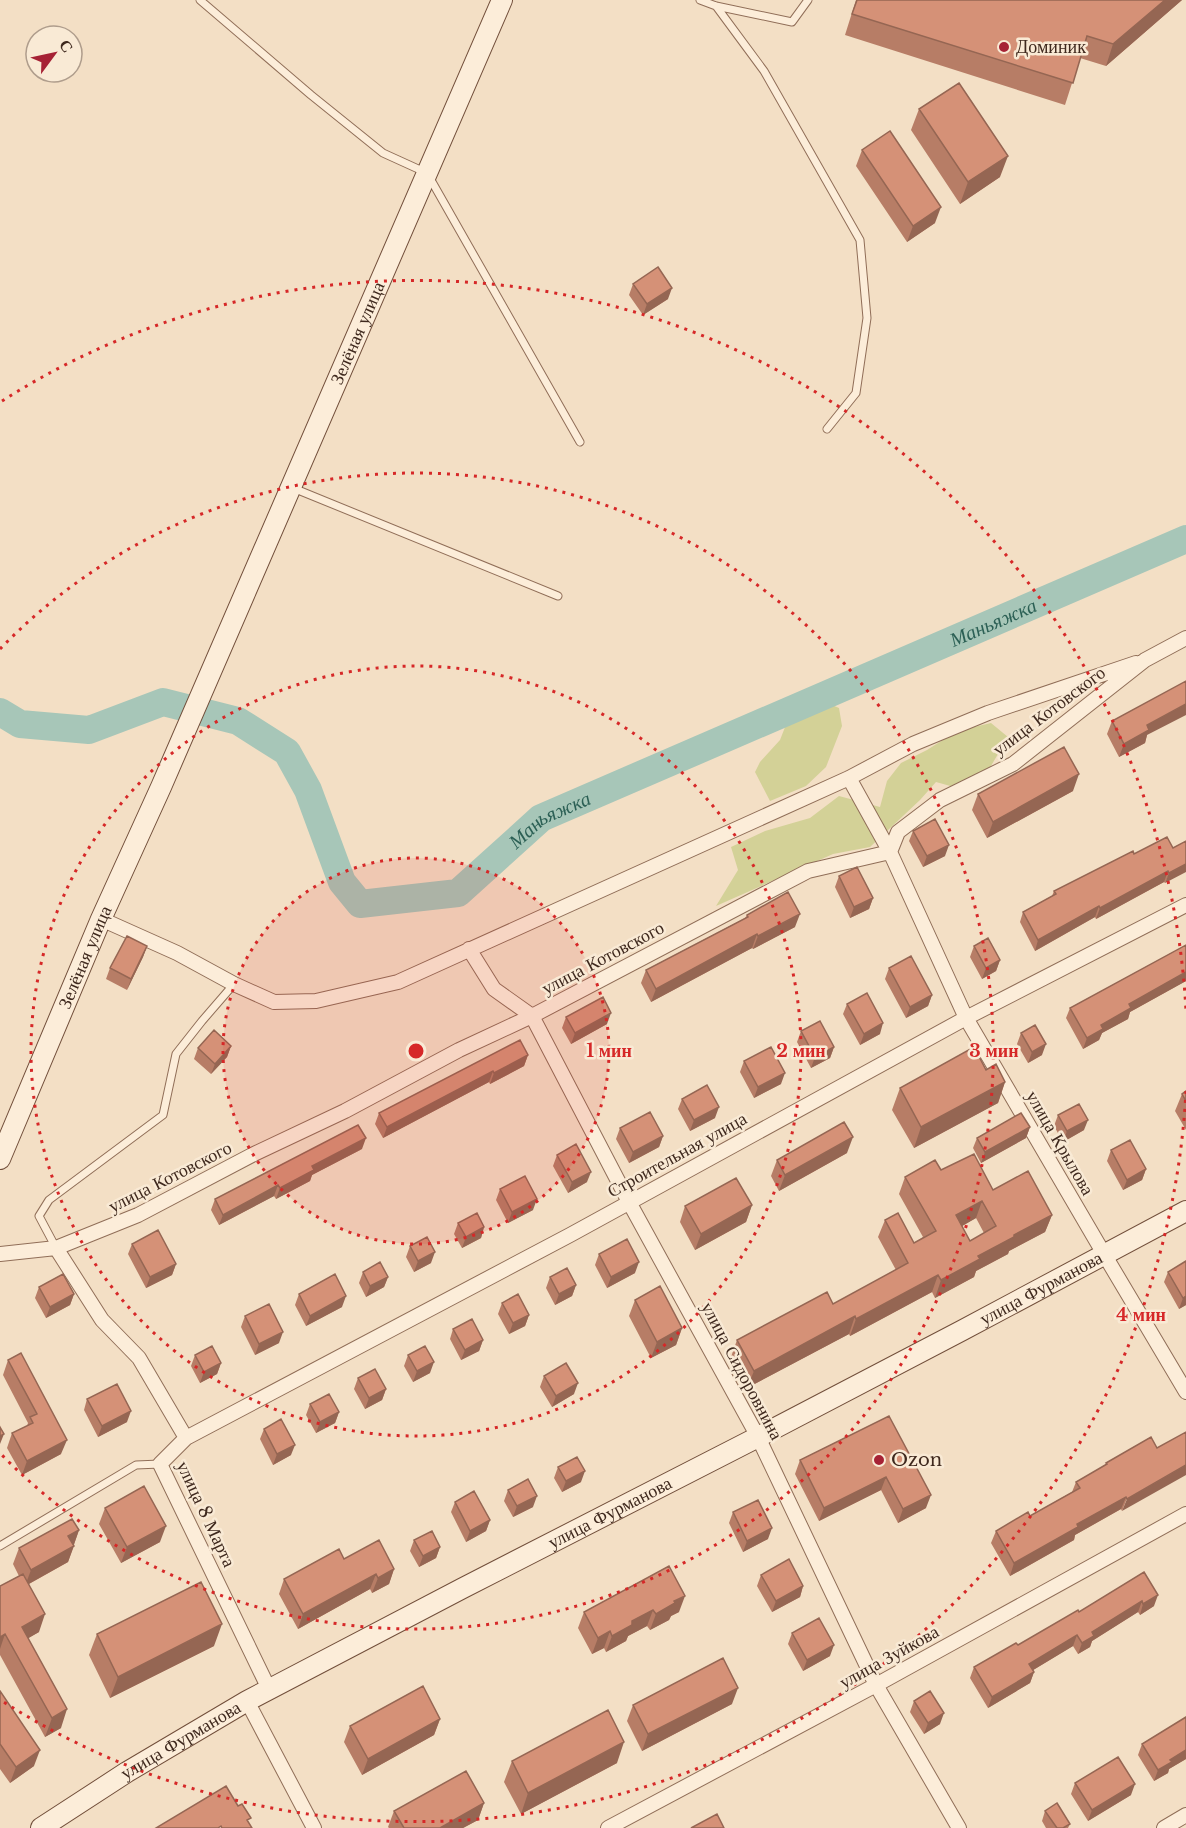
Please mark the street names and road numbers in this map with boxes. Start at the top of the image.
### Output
street label: Зелёная улица [326,279,390,388]
street label: улица Котовского [988,662,1110,760]
street label: Зелёная улица [54,902,117,1012]
street label: улица Котовского [538,917,668,999]
street label: улица Крылова [1021,1087,1099,1199]
street label: Строительная улица [603,1108,751,1202]
street label: улица Котовского [105,1136,235,1218]
street label: улица Фурманова [976,1247,1106,1330]
street label: улица Сидоровнина [696,1298,788,1444]
street label: улица 8 Марта [172,1457,240,1571]
street label: улица Фурманова [545,1472,675,1553]
street label: улица Зуйкова [835,1621,943,1693]
street label: улица Фурманова [116,1696,245,1784]

